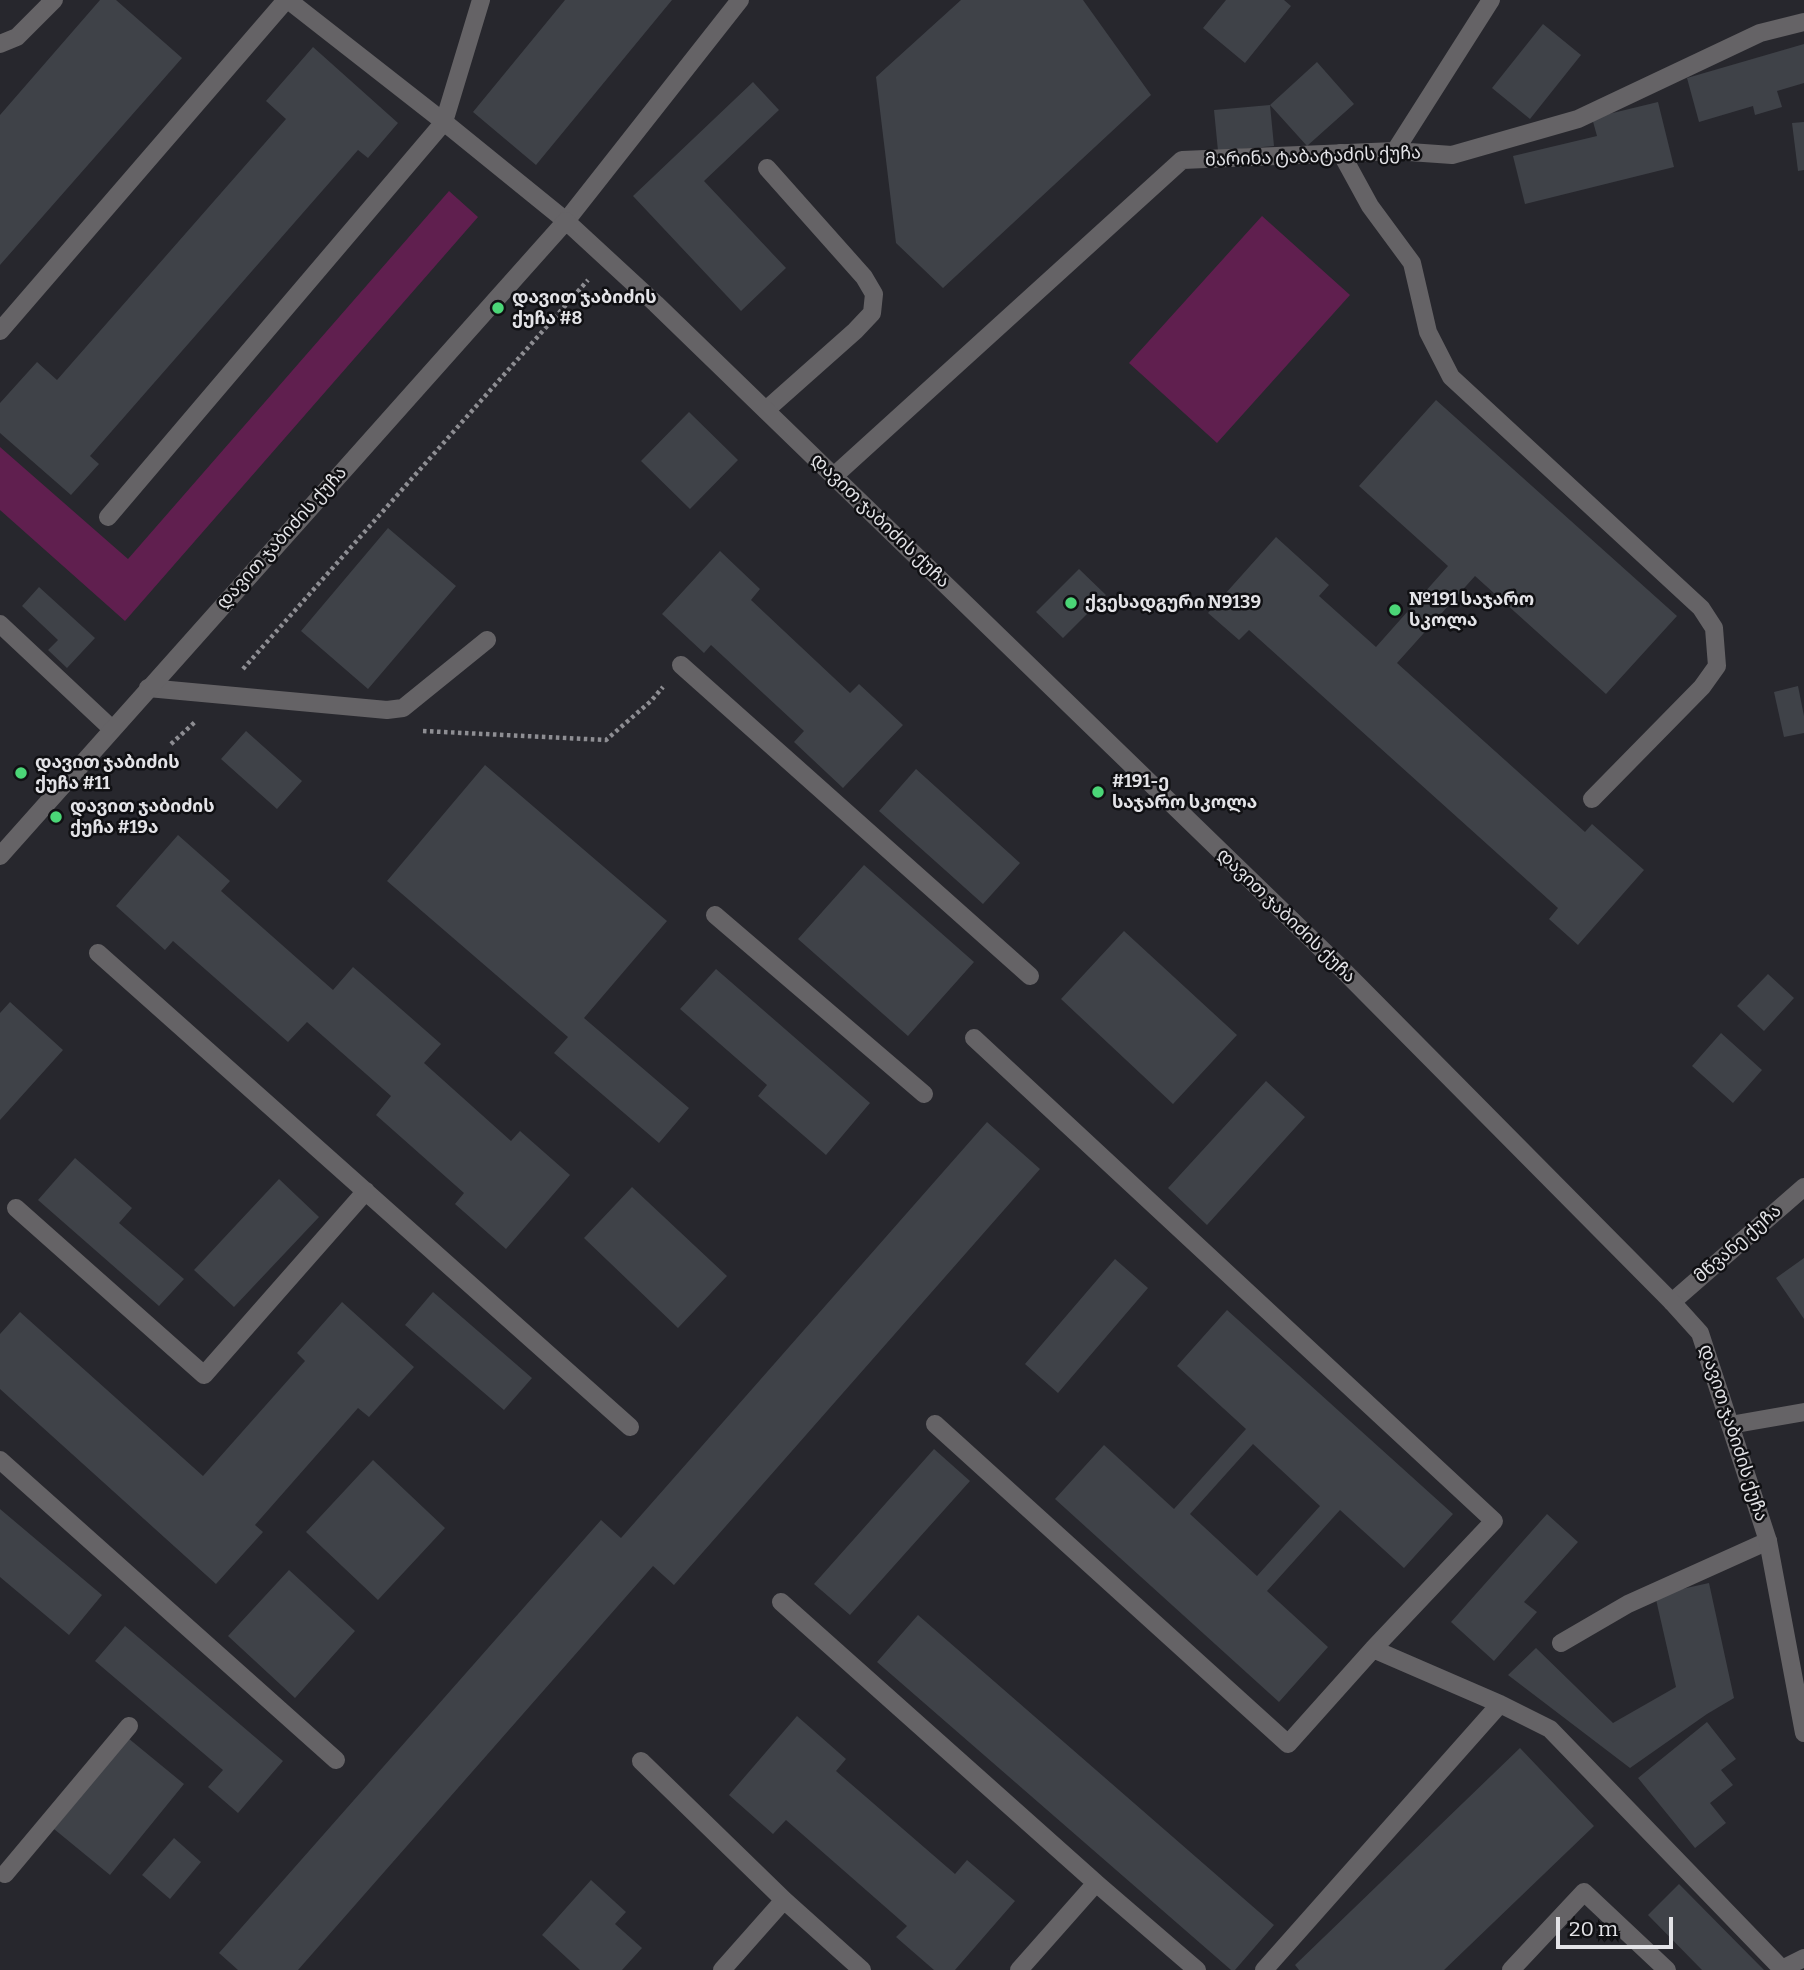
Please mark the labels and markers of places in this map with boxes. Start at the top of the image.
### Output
place label: დავით ჯაბიძის ქუჩა #8 [512,287,657,330]
marker: დავით ჯაბიძის ქუჩა #8 [490,300,506,316]
place label: №191 საჯარო სკოლა [1409,589,1534,632]
place label: ქვესადგური N9139 [1085,592,1261,614]
marker: ქვესადგური N9139 [1063,595,1079,611]
marker: №191 საჯარო სკოლა [1387,602,1403,618]
place label: დავით ჯაბიძის ქუჩა #11 [35,752,180,794]
marker: დავით ჯაბიძის ქუჩა #11 [13,765,29,781]
place label: #191-ე საჯარო სკოლა [1112,771,1257,814]
marker: #191-ე საჯარო სკოლა [1090,784,1106,800]
place label: დავით ჯაბიძის ქუჩა #19ა [70,796,215,838]
marker: დავით ჯაბიძის ქუჩა #19ა [48,809,64,825]

